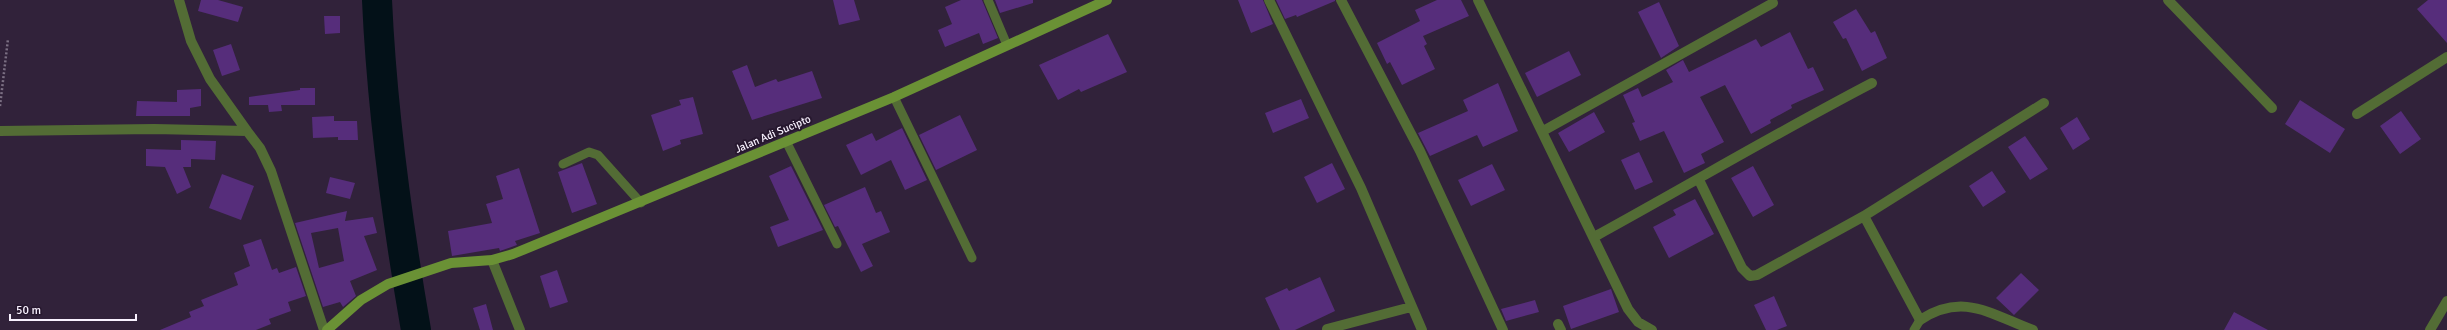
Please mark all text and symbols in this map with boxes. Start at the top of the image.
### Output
street label: Jalan Adi Sucipto [733,112,813,156]
scale bar [10,296,136,322]
text: 50 m [16,303,41,318]

